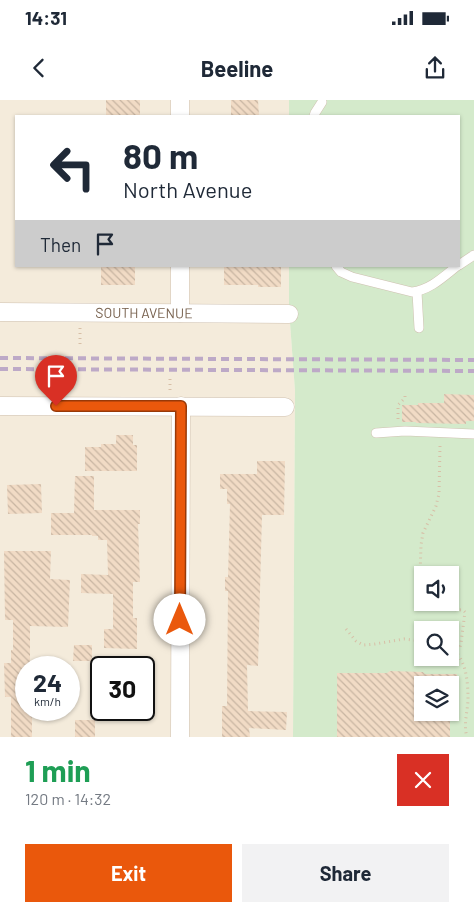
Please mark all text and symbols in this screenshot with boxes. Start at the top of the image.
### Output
text: 14:31 [25,6,67,29]
icon: back [25,54,53,82]
icon: share [421,54,449,82]
text: Beeline [201,55,273,81]
text: 80 m [123,134,198,176]
icon: left [40,135,105,200]
text: North Avenue [123,176,252,202]
icon: arrive [91,230,119,258]
text: Then [40,233,81,256]
street label: SOUTH AVENUE [95,304,193,321]
pin [35,355,77,406]
icon: arrive [42,362,70,390]
map controls [414,566,459,721]
button: sound [414,566,459,611]
position arrow [153,593,205,645]
button: search [414,621,459,666]
speed limit sign: 30 [90,656,155,721]
text: 24 [33,667,62,697]
button: layers [414,676,459,721]
text: km/h [34,694,61,708]
text: 1 min [25,752,91,788]
button: close [397,754,449,806]
text: 120 m · 14:32 [25,789,111,808]
button: Exit [25,844,232,902]
button: Share [242,844,449,902]

